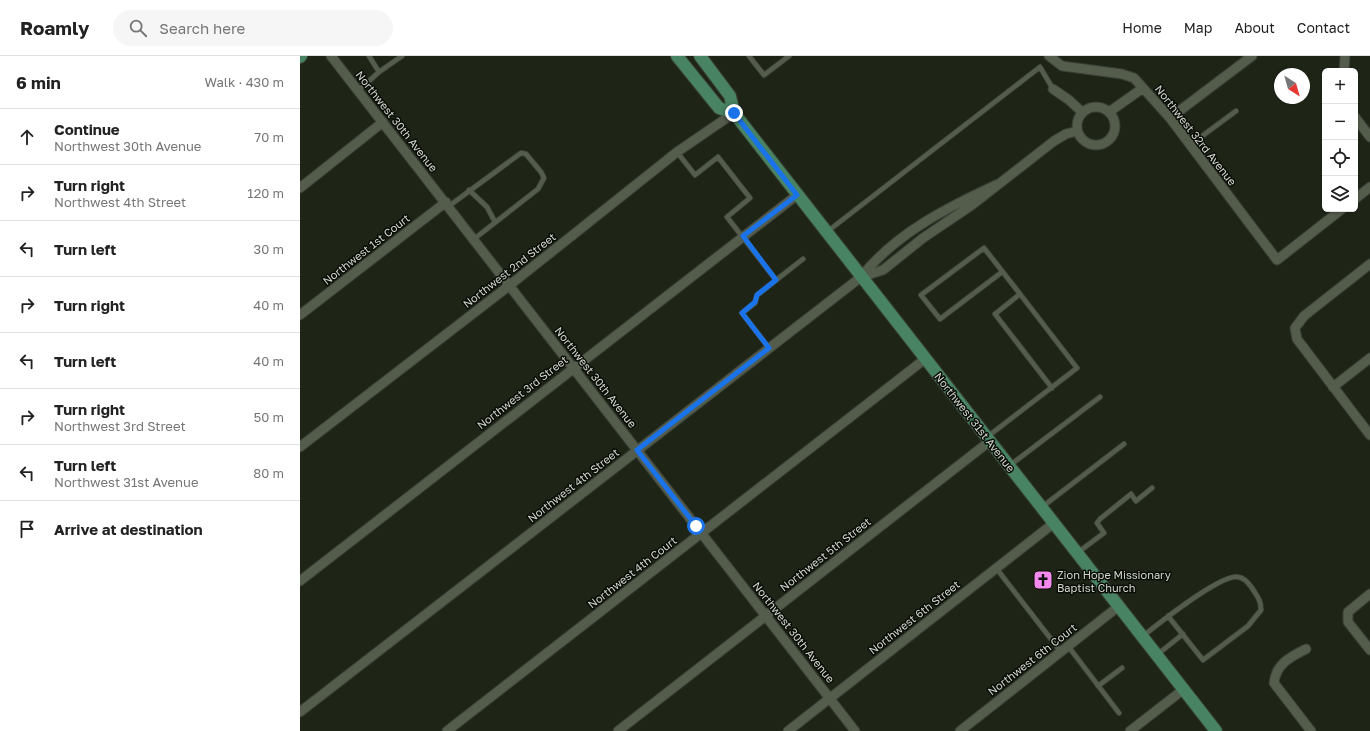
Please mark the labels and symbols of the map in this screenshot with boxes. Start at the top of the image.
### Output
street label: Northwest 30th Avenue [353,68,441,174]
north arrow [1274,68,1310,104]
street label: Northwest 32rd Avenue [1153,82,1239,188]
route end [725,104,743,122]
street label: Northwest 1st Court [320,211,412,287]
street label: Northwest 2nd Street [460,230,558,310]
street label: Northwest 30th Avenue [552,324,640,430]
street label: Northwest 3rd Street [474,353,570,431]
street label: Northwest 31st Avenue [932,370,1018,474]
street label: Northwest 4th Street [525,445,621,525]
street label: Northwest 5th Street [777,515,873,593]
route start [687,517,705,535]
street label: Northwest 4th Court [585,533,679,611]
place label: Zion Hope Missionary Baptist Church [1057,568,1171,594]
church icon: Zion Hope Missionary Baptist Church [1032,569,1054,591]
street label: Northwest 6th Street [866,577,962,657]
street label: Northwest 30th Avenue [750,579,838,685]
street label: Northwest 6th Court [985,620,1079,698]

